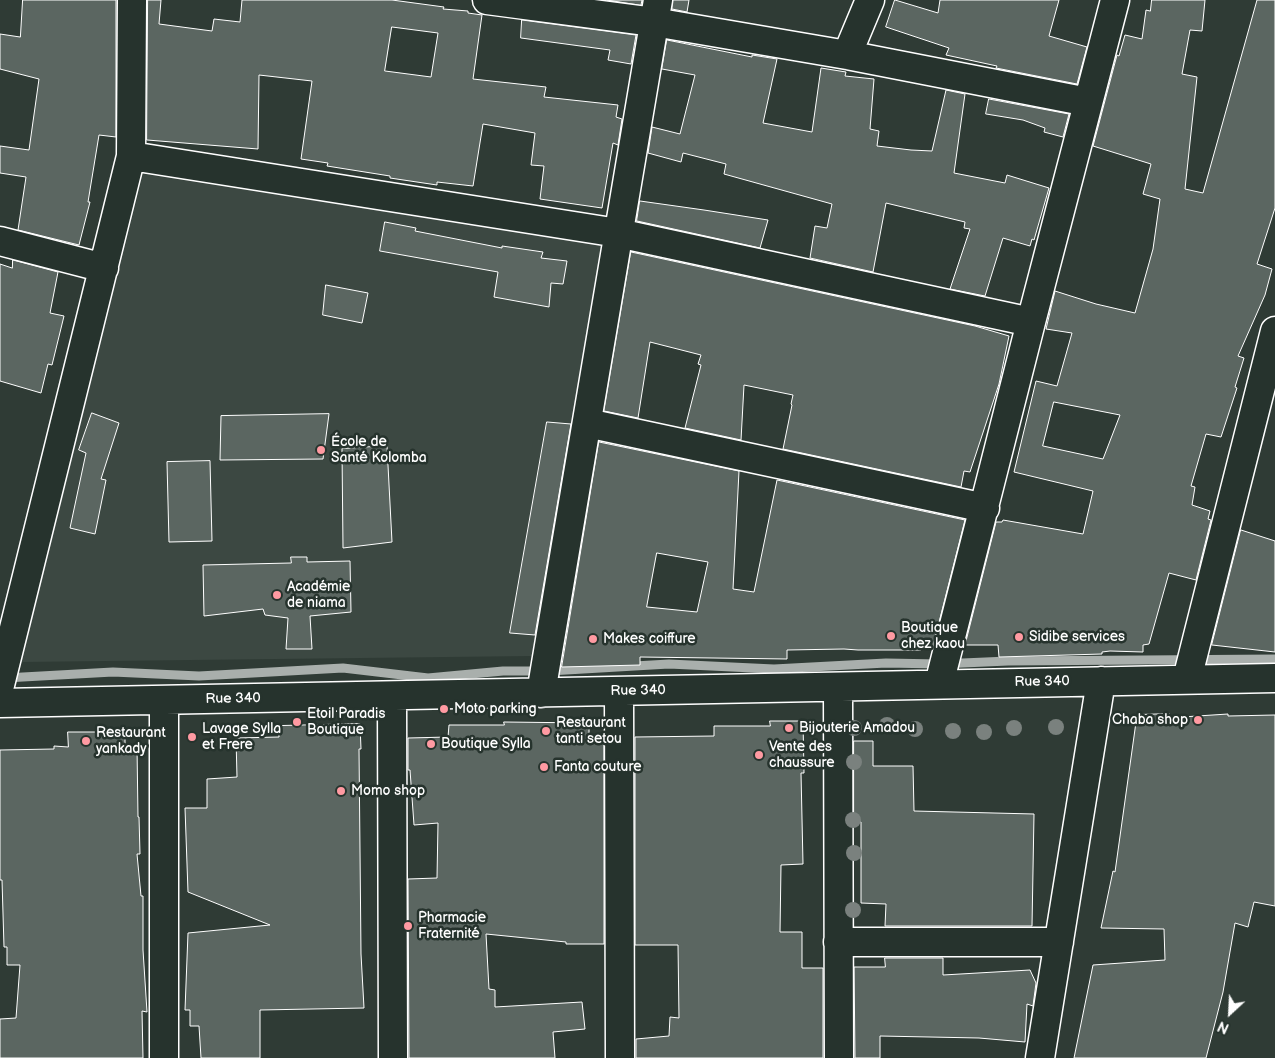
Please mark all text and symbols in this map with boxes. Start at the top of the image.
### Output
place label: École de Santé Kolomba [331,434,427,467]
marker: École de Santé Kolomba [315,444,327,456]
place label: Académie de niama [287,579,350,612]
marker: Académie de niama [271,589,283,601]
place label: Boutique chez kaou [901,620,965,652]
place label: Sidibe services [1029,629,1125,645]
marker: Boutique chez kaou [885,630,897,642]
place label: Makes coiffure [603,631,696,647]
marker: Sidibe services [1013,631,1025,643]
marker: Makes coiffure [587,633,599,645]
street label: Rue 340 [1014,673,1070,691]
street label: Rue 340 [610,682,666,700]
street label: Rue 340 [205,690,261,708]
place label: Moto parking [454,701,537,717]
marker: Moto parking [438,703,450,715]
place label: Etoil Paradis Boutique [307,706,385,739]
place label: Chaba shop [1112,712,1188,728]
marker: Chaba shop [1192,714,1204,726]
place label: Restaurant tanti setou [556,715,626,748]
marker: Etoil Paradis Boutique [291,716,303,728]
place label: Bijouterie Amadou [799,720,915,736]
place label: Lavage Sylla et Frere [202,721,281,754]
marker: Bijouterie Amadou [783,722,795,734]
place label: Restaurant yankady [96,725,166,758]
marker: Restaurant tanti setou [540,725,552,737]
marker: Lavage Sylla et Frere [186,731,198,743]
marker: Restaurant yankady [80,735,92,747]
place label: Boutique Sylla [441,736,531,752]
marker: Boutique Sylla [425,738,437,750]
place label: Vente des chaussure [769,739,835,772]
marker: Vente des chaussure [753,749,765,761]
place label: Fanta couture [554,759,641,775]
marker: Fanta couture [538,761,550,773]
place label: Momo shop [351,783,425,799]
marker: Momo shop [335,785,347,797]
place label: Pharmacie Fraternité [418,910,486,942]
marker: Pharmacie Fraternité [402,920,414,932]
north arrow [1205,988,1255,1038]
text: N [1215,1017,1232,1037]

